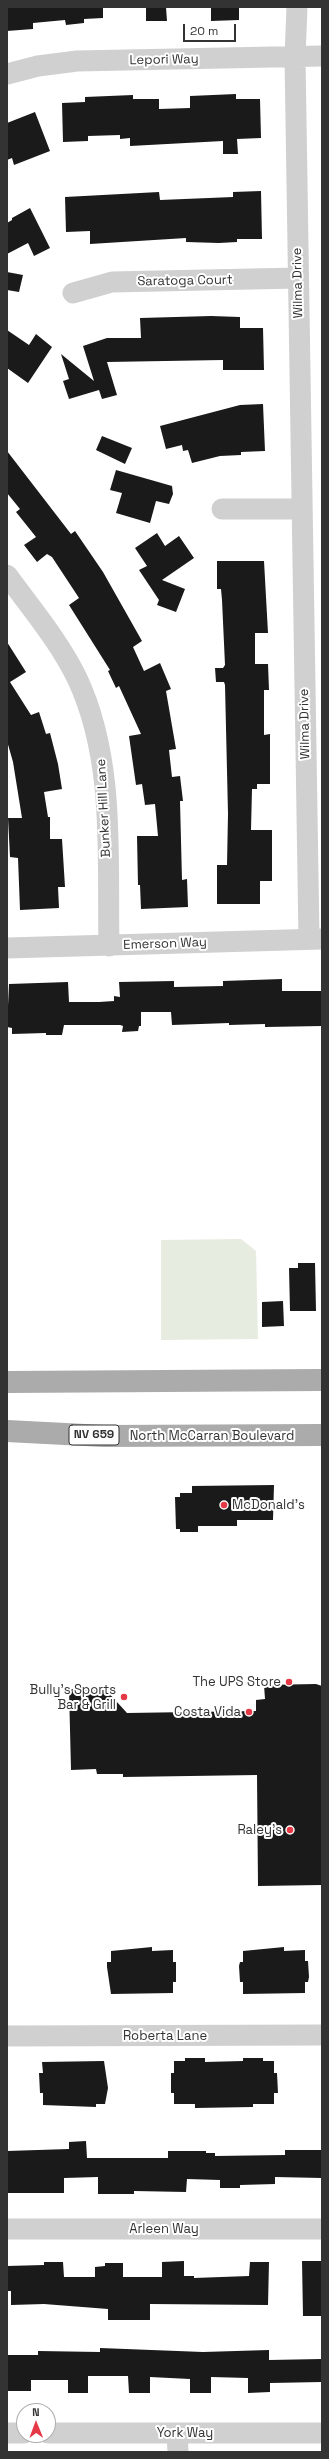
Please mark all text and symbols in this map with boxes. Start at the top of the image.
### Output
scale bar [185,16,238,42]
text: 20 m [190,23,218,39]
street label: Lepori Way [129,52,199,68]
street label: Wilma Drive [290,247,306,319]
street label: Saratoga Court [137,272,233,290]
street label: Wilma Drive [297,688,313,760]
street label: Bunker Hill Lane [94,758,114,858]
street label: Emerson Way [123,935,207,953]
road number: NV 659 [69,1425,119,1445]
street label: North McCarran Boulevard [130,1428,294,1444]
place label: McDonald's [232,1497,305,1513]
marker: McDonald's [219,1500,229,1510]
place label: The UPS Store [192,1674,281,1690]
marker: The UPS Store [284,1677,294,1687]
place label: Bully's Sports Bar & Grill [30,1682,116,1713]
marker: Bully's Sports Bar & Grill [119,1692,129,1702]
place label: Costa Vida [174,1704,241,1720]
marker: Costa Vida [244,1707,254,1717]
place label: Raley's [237,1822,282,1838]
marker: Raley's [285,1825,295,1835]
street label: Roberta Lane [123,2028,207,2044]
street label: Arleen Way [129,2221,199,2237]
north arrow [16,2403,56,2443]
text: N [32,2405,40,2419]
street label: York Way [157,2425,213,2441]

